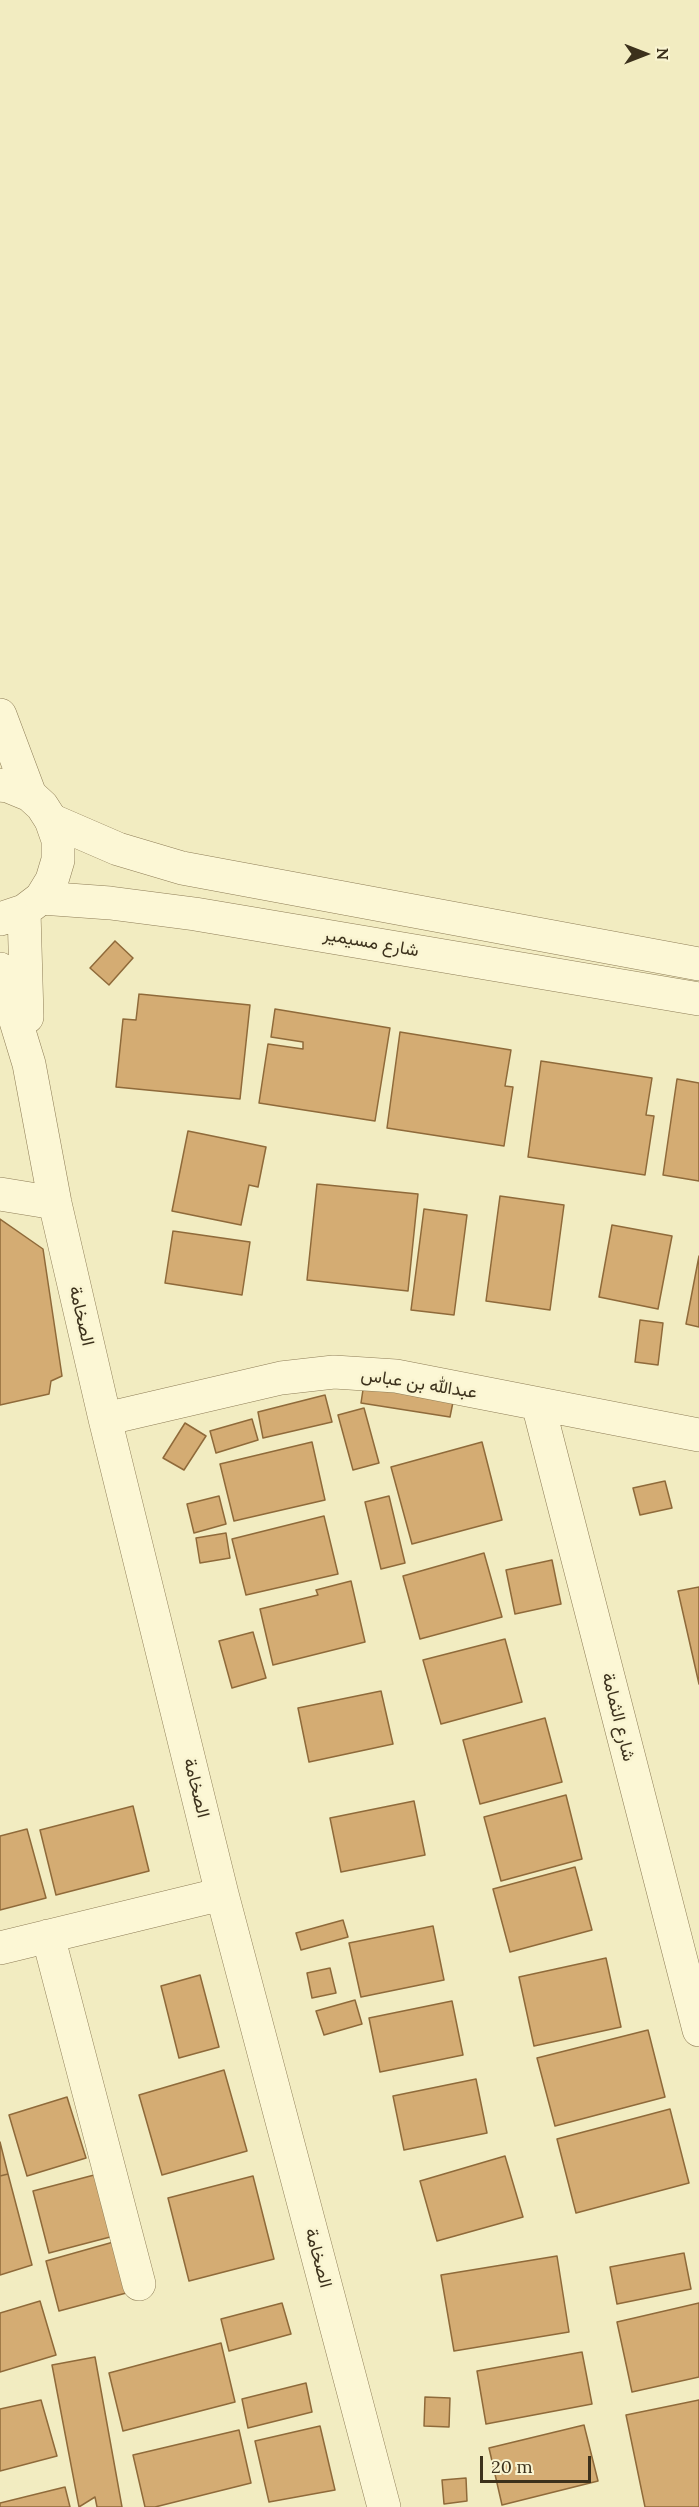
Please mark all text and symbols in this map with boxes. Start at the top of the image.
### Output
north arrow [615,24,675,84]
text: N [653,48,673,60]
street label: شارع مسيمير [322,924,420,962]
street label: الصخامة [64,1284,98,1348]
street label: عبدالله بن عباس [359,1364,479,1404]
street label: شارع الثمامة [597,1670,639,1764]
street label: الصخامة [178,1756,214,1820]
street label: الصخامة [300,2226,336,2290]
scale bar [483,2444,594,2482]
text: 20 m [491,2455,533,2478]

